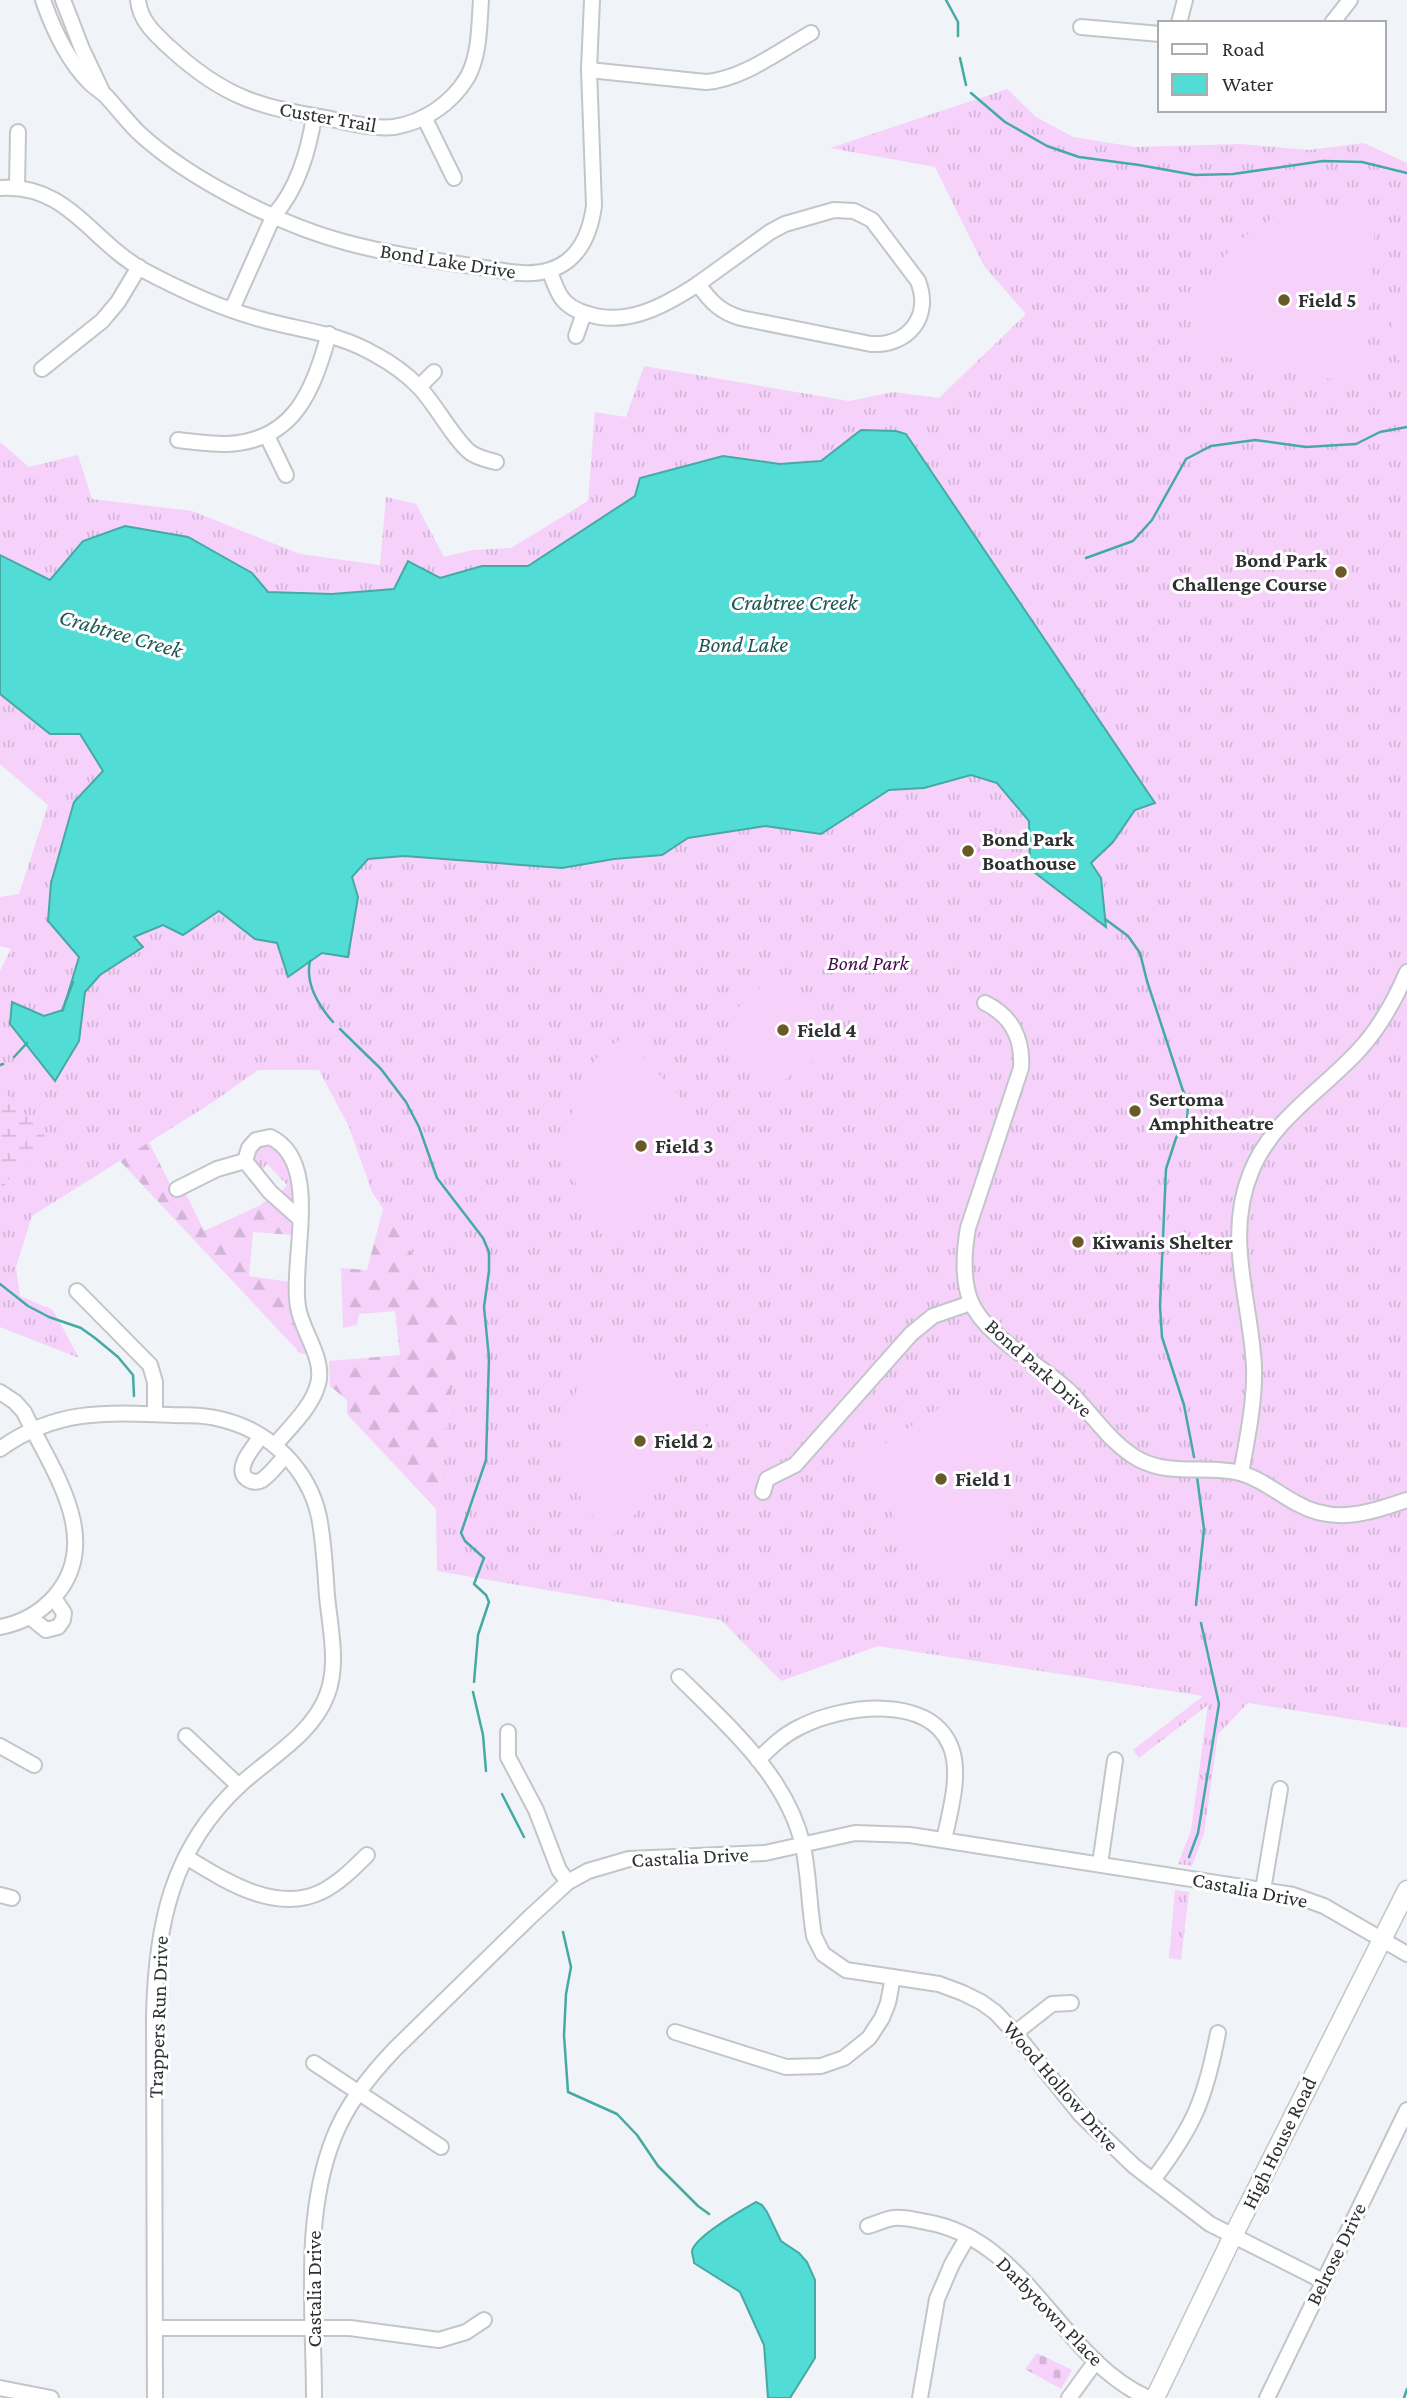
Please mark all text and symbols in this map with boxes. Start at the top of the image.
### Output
legend [1158,21,1386,112]
text: Road [1222,37,1265,61]
text: Water [1222,72,1274,96]
street label: Custer Trail [277,97,379,137]
street label: Bond Lake Drive [378,238,518,284]
place label: Field 5 [1298,288,1357,312]
marker: Field 5 [1276,292,1292,308]
place label: Bond Park Challenge Course [1172,548,1328,596]
marker: Bond Park Challenge Course [1333,564,1349,580]
water label: Crabtree Creek [731,589,858,615]
water label: Crabtree Creek [56,603,186,663]
water label: Bond Lake [698,631,788,657]
place label: Bond Park Boathouse [982,827,1077,875]
marker: Bond Park Boathouse [960,843,976,859]
park label: Bond Park [827,951,909,975]
place label: Field 4 [797,1018,857,1042]
marker: Field 4 [775,1022,791,1038]
place label: Sertoma Amphitheatre [1148,1087,1274,1135]
marker: Sertoma Amphitheatre [1127,1103,1143,1119]
place label: Field 3 [655,1134,714,1158]
marker: Field 3 [633,1138,649,1154]
place label: Kiwanis Shelter [1092,1230,1233,1254]
marker: Kiwanis Shelter [1070,1234,1086,1250]
street label: Bond Park Drive [981,1314,1097,1422]
place label: Field 2 [654,1429,713,1453]
marker: Field 2 [632,1433,648,1449]
place label: Field 1 [955,1467,1011,1491]
marker: Field 1 [933,1471,949,1487]
street label: Castalia Drive [631,1842,749,1872]
street label: Castalia Drive [1190,1867,1310,1913]
street label: Trappers Run Drive [143,1935,173,2099]
street label: Wood Hollow Drive [998,2016,1124,2156]
street label: High House Road [1237,2073,1321,2213]
street label: Belrose Drive [1301,2199,1371,2309]
street label: Castalia Drive [302,2230,326,2348]
street label: Darbytown Place [992,2251,1108,2371]

